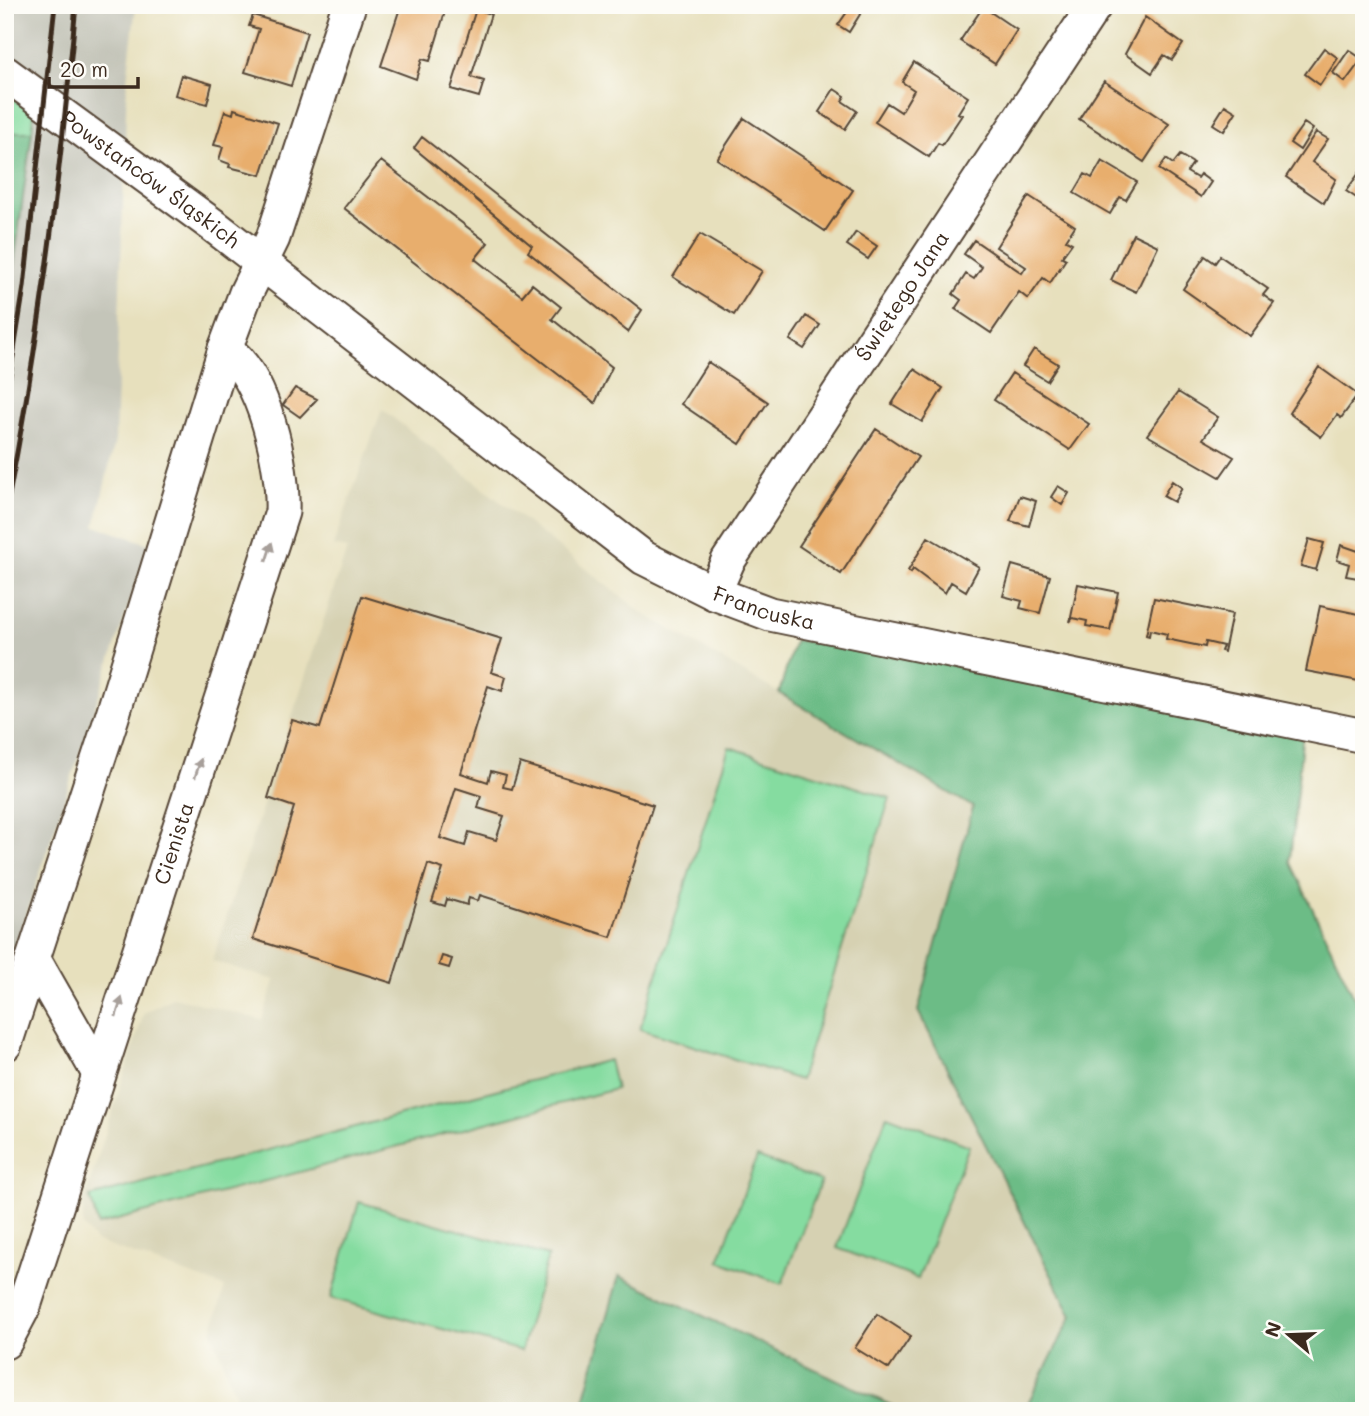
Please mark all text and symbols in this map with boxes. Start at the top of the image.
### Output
scale bar [49,46,138,90]
text: 20 m [60,55,108,82]
street label: Powstańców Śląskich [56,103,246,253]
street label: Świętego Jana [849,225,954,366]
one-way arrow [265,541,275,562]
street label: Francuska [710,579,817,635]
one-way arrow [193,757,204,778]
street label: Cienista [147,798,199,888]
one-way arrow [115,997,125,1018]
north arrow [1254,1300,1324,1370]
text: N [1258,1318,1287,1340]

